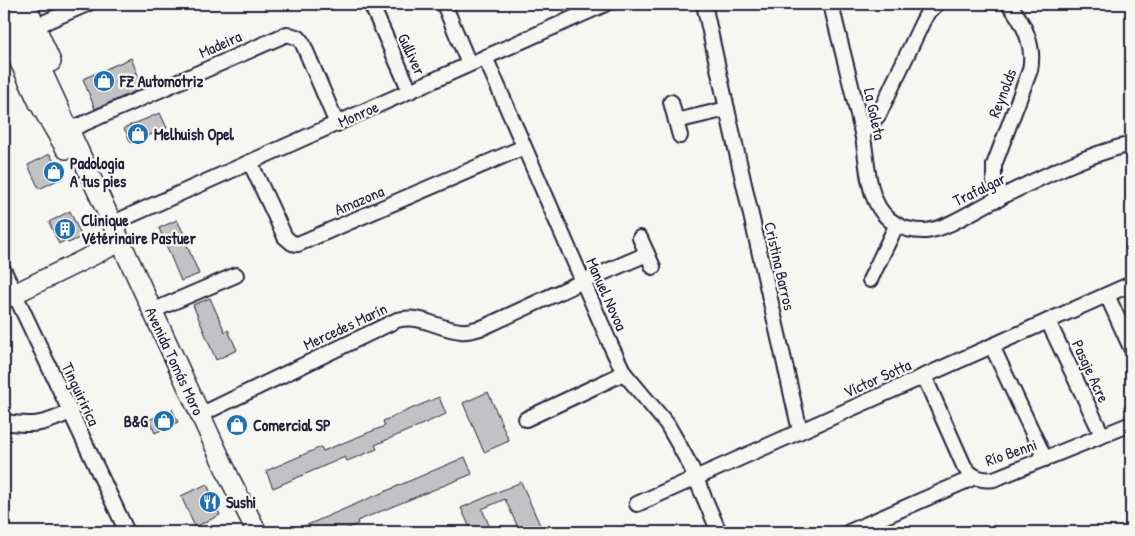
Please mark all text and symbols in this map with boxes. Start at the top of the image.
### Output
street label: Madeira [195,25,245,63]
street label: Gulliver [393,30,431,78]
street label: Reynolds [983,65,1021,121]
shop icon: FZ Automotriz [92,69,116,93]
place label: FZ Automotriz [119,70,204,92]
street label: La Goleta [859,86,891,142]
street label: Monroe [334,95,382,133]
shop icon: Melhuish Opel [126,122,150,146]
place label: Melhuish Opel [154,123,235,146]
place label: Padologia A tus pies [70,152,127,193]
shop icon: Padologia A tus pies [42,160,66,184]
street label: Trafalgar [949,167,1009,211]
street label: Amazona [331,180,387,220]
place label: Clinique Vétérinaire Pastuer [81,209,197,249]
building icon: Clinique Vétérinaire Pastuer [53,217,77,241]
street label: Cristina Barros [759,220,801,312]
street label: Manuel Novoa [581,254,633,334]
street label: Mercedes Marín [300,297,390,355]
street label: Avenida Tomás Moro [140,303,210,419]
street label: Pasaje Acre [1067,336,1115,406]
street label: Víctor Sotta [840,353,914,403]
street label: Tinguiririca [57,359,105,429]
shop icon: B&G [152,409,176,433]
place label: B&G [124,410,148,432]
shop icon: Comercial SP [225,413,249,437]
place label: Comercial SP [253,414,331,436]
street label: Río Benni [982,433,1040,471]
restaurant icon: Sushi [198,490,222,514]
place label: Sushi [226,491,256,513]

